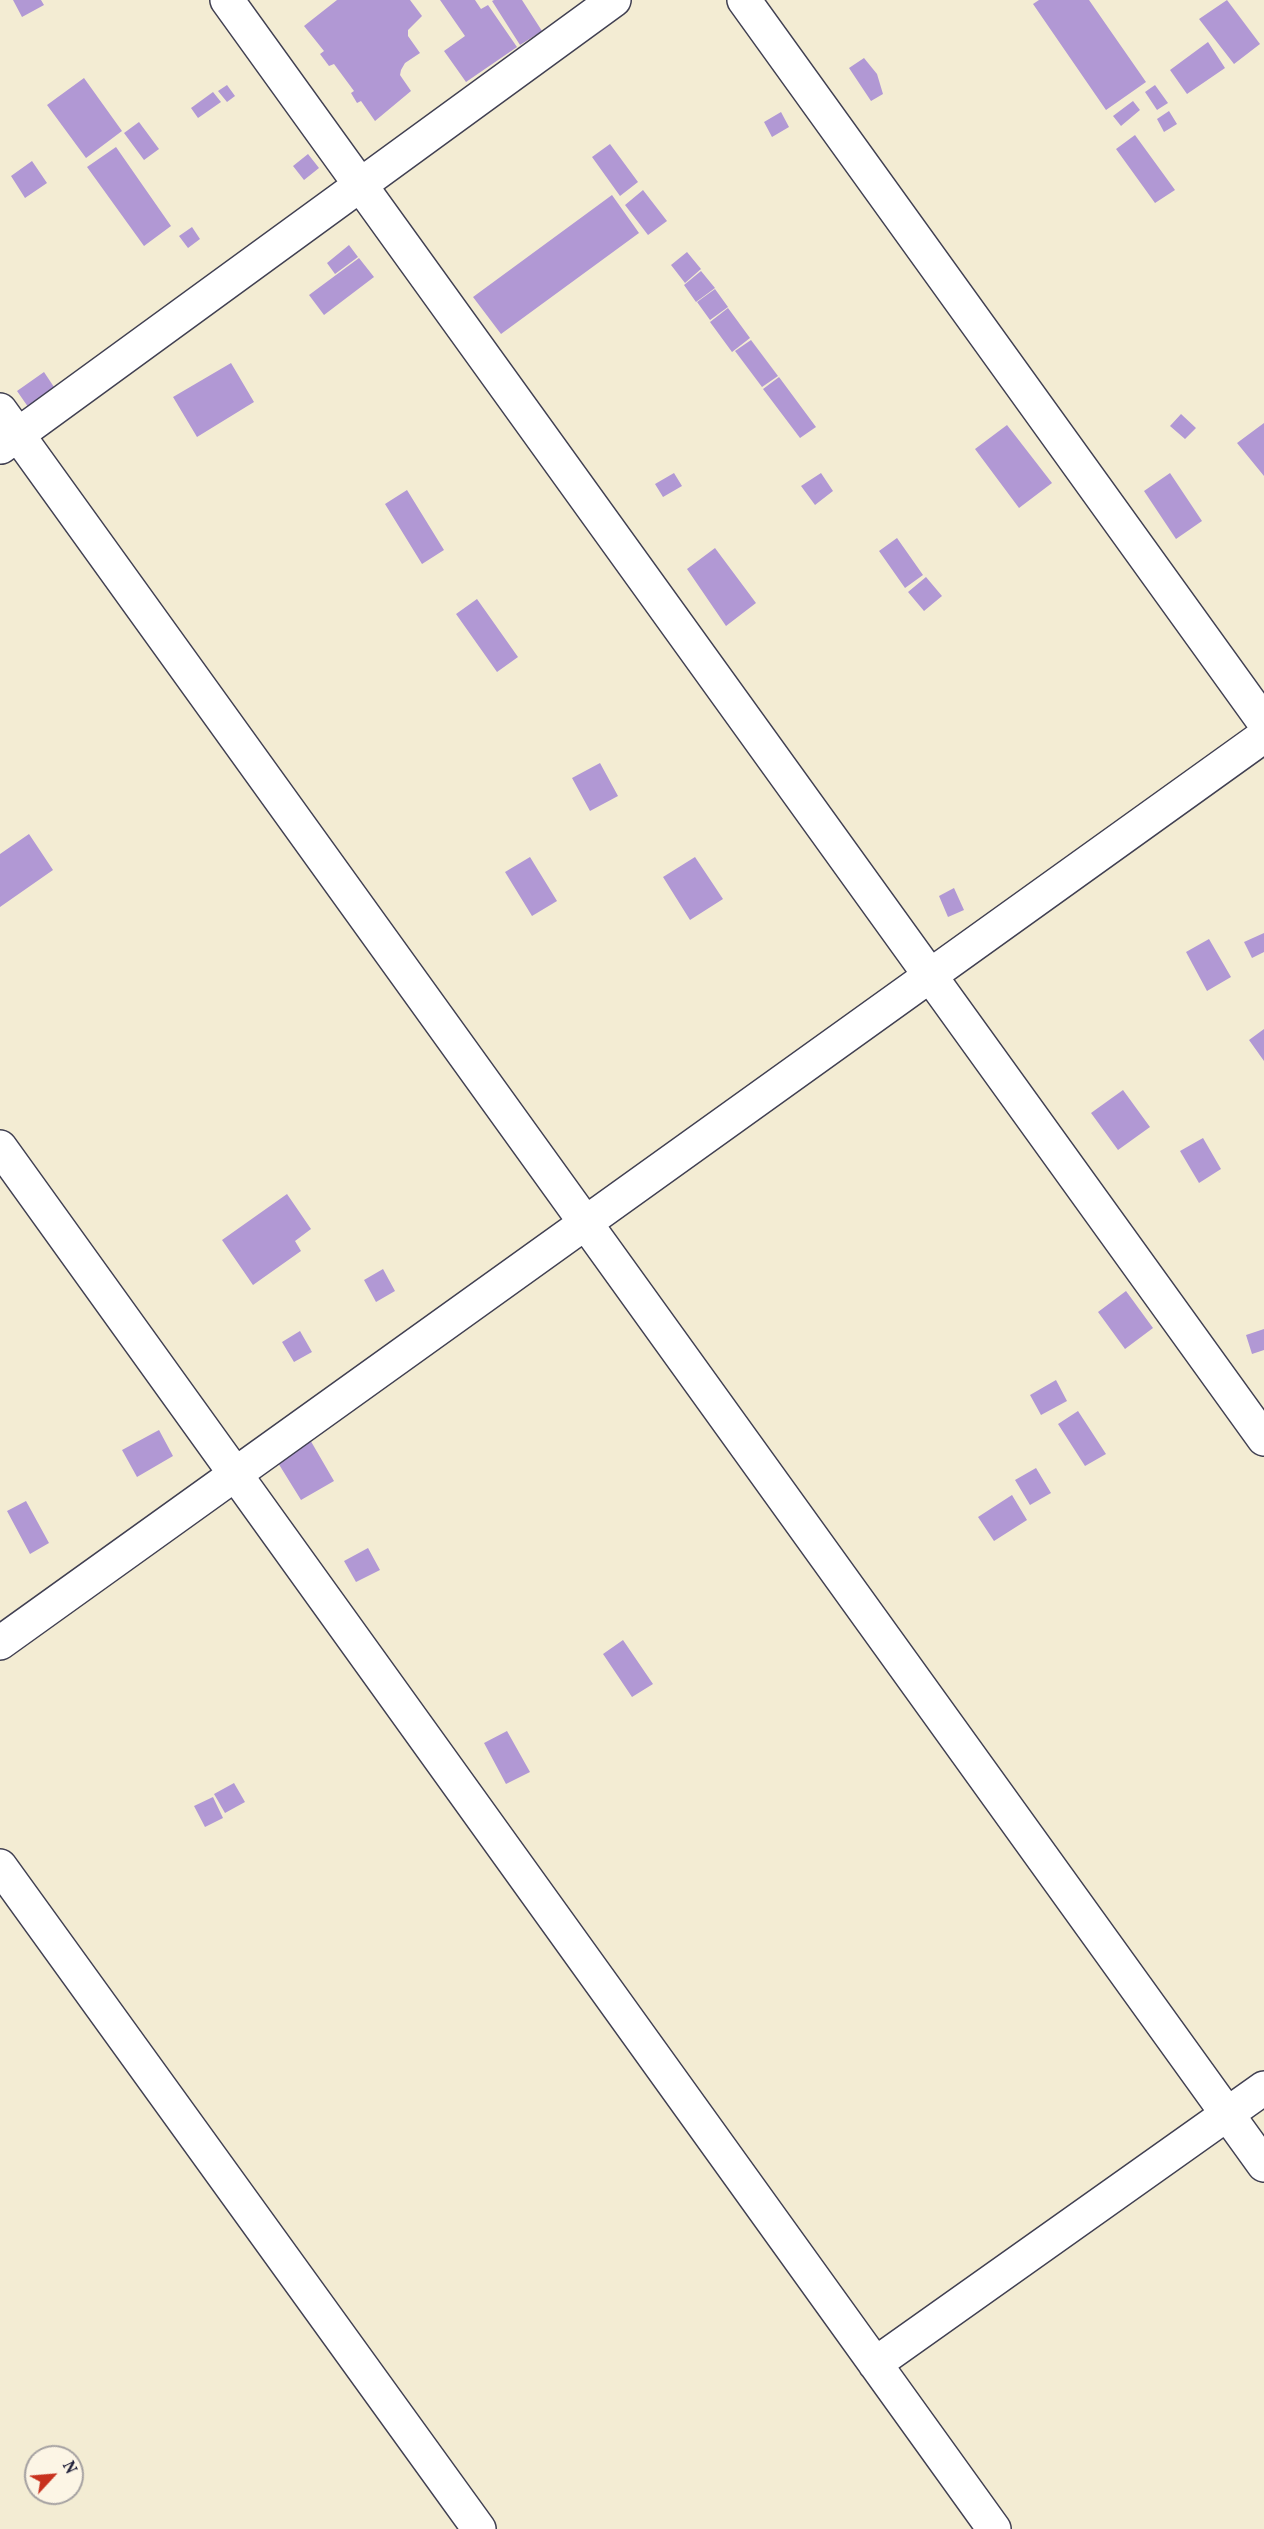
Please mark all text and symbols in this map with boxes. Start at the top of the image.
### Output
north arrow [24,2445,84,2505]
text: N [56,2458,81,2478]

